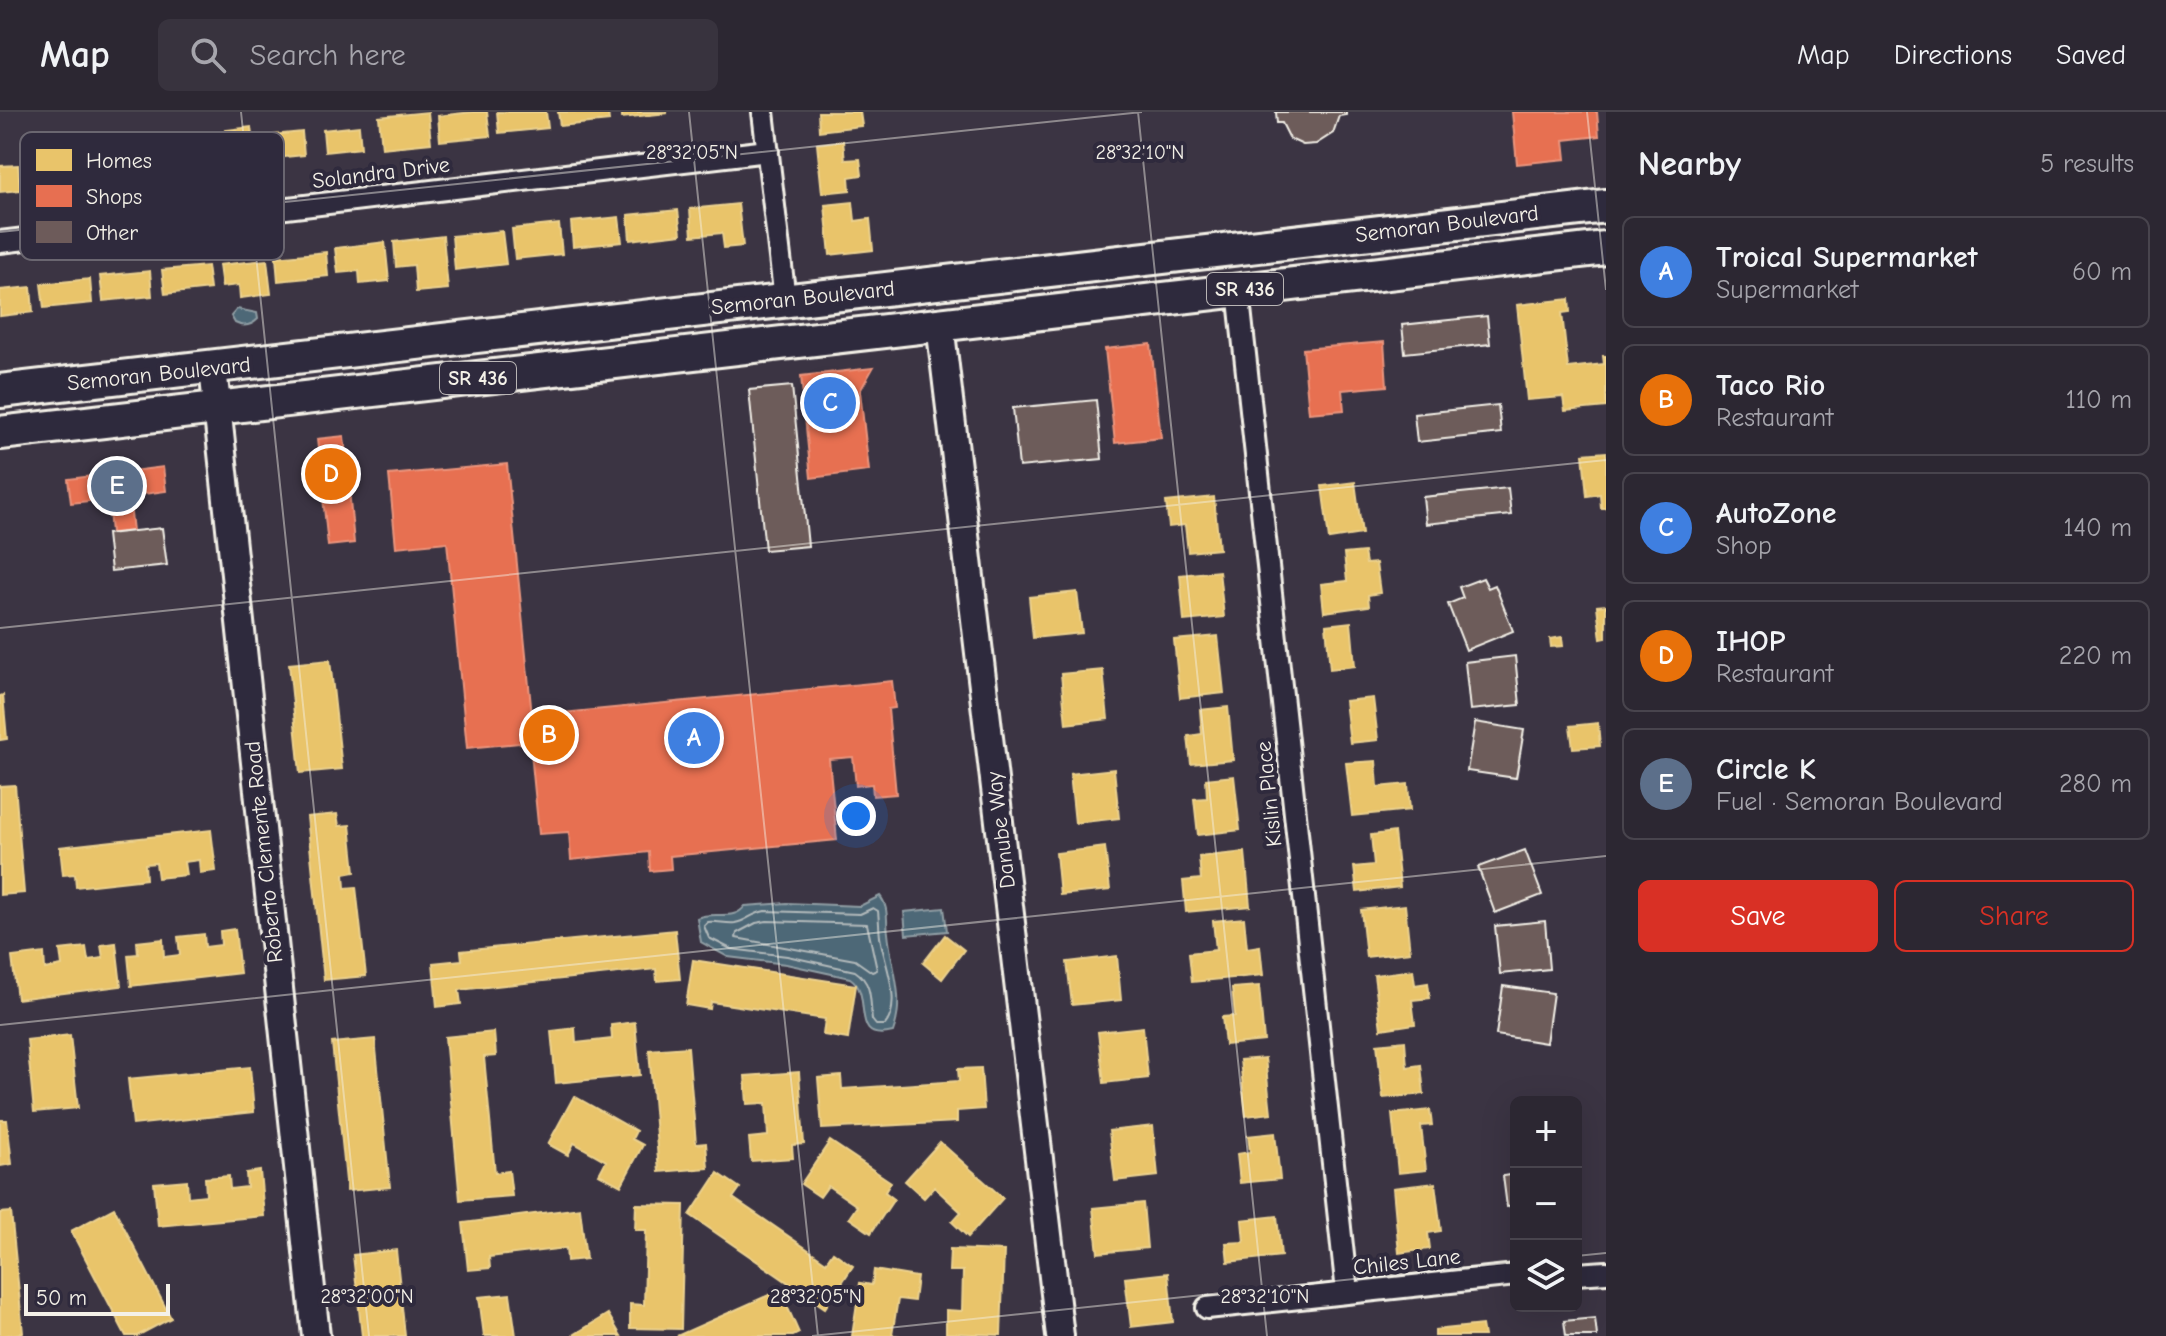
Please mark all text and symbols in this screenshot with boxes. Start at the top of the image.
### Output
search box [158,19,718,91]
text: Map [40,33,110,77]
icon: search [186,33,230,77]
text: Search here [250,38,406,73]
text: Map [1797,39,1850,71]
text: Directions [1894,39,2012,71]
text: Saved [2056,39,2126,71]
legend [20,132,284,260]
text: 28°32'05"N [646,141,738,164]
text: 28°32'10"N [1096,141,1184,164]
text: Nearby [1638,144,1741,184]
text: Homes [86,148,152,174]
text: 5 results [2040,149,2134,179]
street label: Solandra Drive [311,152,451,194]
text: Shops [86,184,142,210]
street label: Semoran Boulevard [1354,200,1540,248]
text: Other [86,220,138,246]
text: Troical Supermarket [1716,240,1978,275]
text: A [1659,257,1673,287]
text: 60 m [2072,257,2132,287]
road number: SR 436 [1207,273,1283,305]
street label: Semoran Boulevard [710,275,896,321]
text: Supermarket [1716,275,1859,305]
street label: Semoran Boulevard [66,351,252,397]
road number: SR 436 [440,362,516,394]
text: Taco Rio [1716,368,1825,403]
pin: C [804,373,856,433]
text: B [1658,385,1674,415]
text: 110 m [2065,385,2132,415]
text: Restaurant [1716,403,1833,433]
pin: D [305,444,357,504]
pin: E [91,456,143,516]
text: AutoZone [1716,496,1837,531]
text: C [1658,513,1674,543]
text: 140 m [2063,513,2132,543]
text: Shop [1716,531,1772,561]
text: IHOP [1716,624,1785,659]
text: D [1658,641,1674,671]
text: 220 m [2059,641,2132,671]
text: Restaurant [1716,659,1833,689]
pin: B [523,705,575,765]
pin: A [668,708,720,768]
street label: Roberto Clemente Road [239,740,289,964]
street label: Kislin Place [1251,740,1287,848]
text: Circle K [1716,752,1816,787]
text: E [1658,769,1674,799]
text: 280 m [2059,769,2132,799]
street label: Danube Way [981,770,1021,890]
text: Fuel · Semoran Boulevard [1716,787,2003,817]
your location [836,796,876,836]
button: Save [1638,880,1878,952]
button: Share [1894,880,2134,952]
map controls [1510,1096,1582,1312]
button: + [1510,1096,1582,1168]
button: − [1510,1168,1582,1240]
button: layers [1510,1240,1582,1312]
street label: Chiles Lane [1352,1243,1462,1281]
scale bar [24,1280,170,1316]
text: 50 m [36,1285,87,1311]
text: 28°32'00"N [320,1285,414,1308]
text: 28°32'05"N [770,1285,862,1308]
text: 28°32'10"N [1221,1285,1309,1308]

